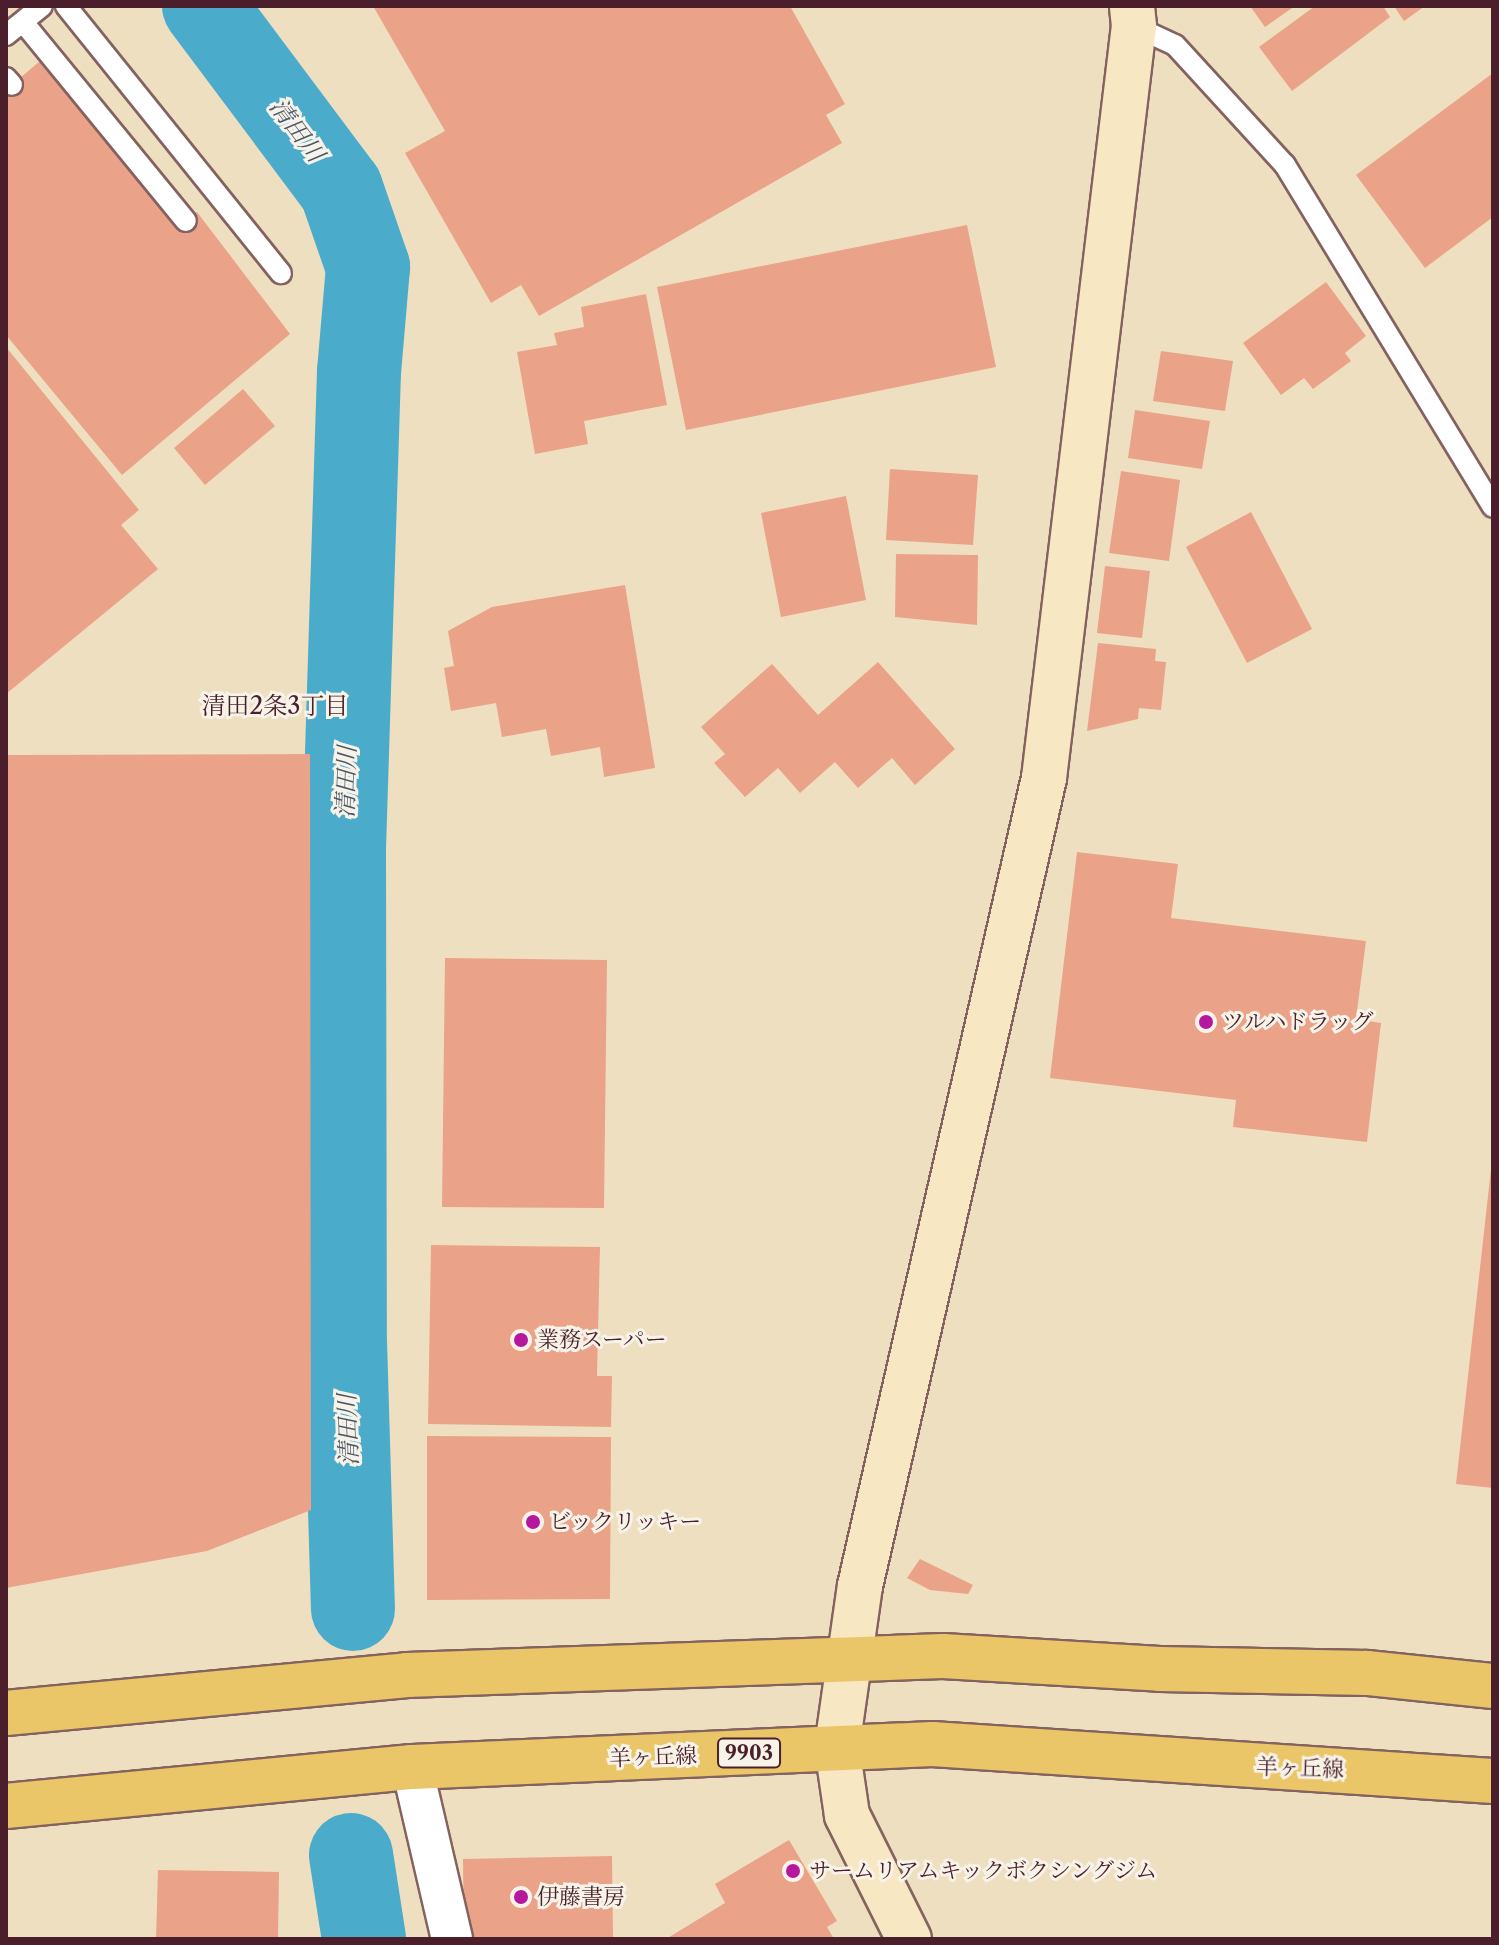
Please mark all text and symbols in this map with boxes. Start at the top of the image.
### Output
water label: 清田川 [264,93,330,167]
district label: 清田2条3丁目 [201,692,349,720]
water label: 清田川 [330,746,362,818]
place label: ツルハドラッグ [1222,1009,1376,1035]
marker: ツルハドラッグ [1197,1013,1215,1031]
place label: 業務スーパー [537,1327,668,1353]
marker: 業務スーパー [512,1331,530,1349]
water label: 清田川 [332,1394,364,1466]
place label: ビックリッキー [549,1509,703,1535]
marker: ビックリッキー [524,1513,542,1531]
road number: 9903 [717,1737,781,1769]
street label: 羊ヶ丘線 [609,1742,697,1772]
street label: 羊ヶ丘線 [1256,1753,1344,1783]
place label: サームリアムキックボクシングジム [809,1858,1161,1884]
marker: サームリアムキックボクシングジム [784,1862,802,1880]
place label: 伊藤書房 [537,1884,625,1910]
marker: 伊藤書房 [512,1888,530,1906]

